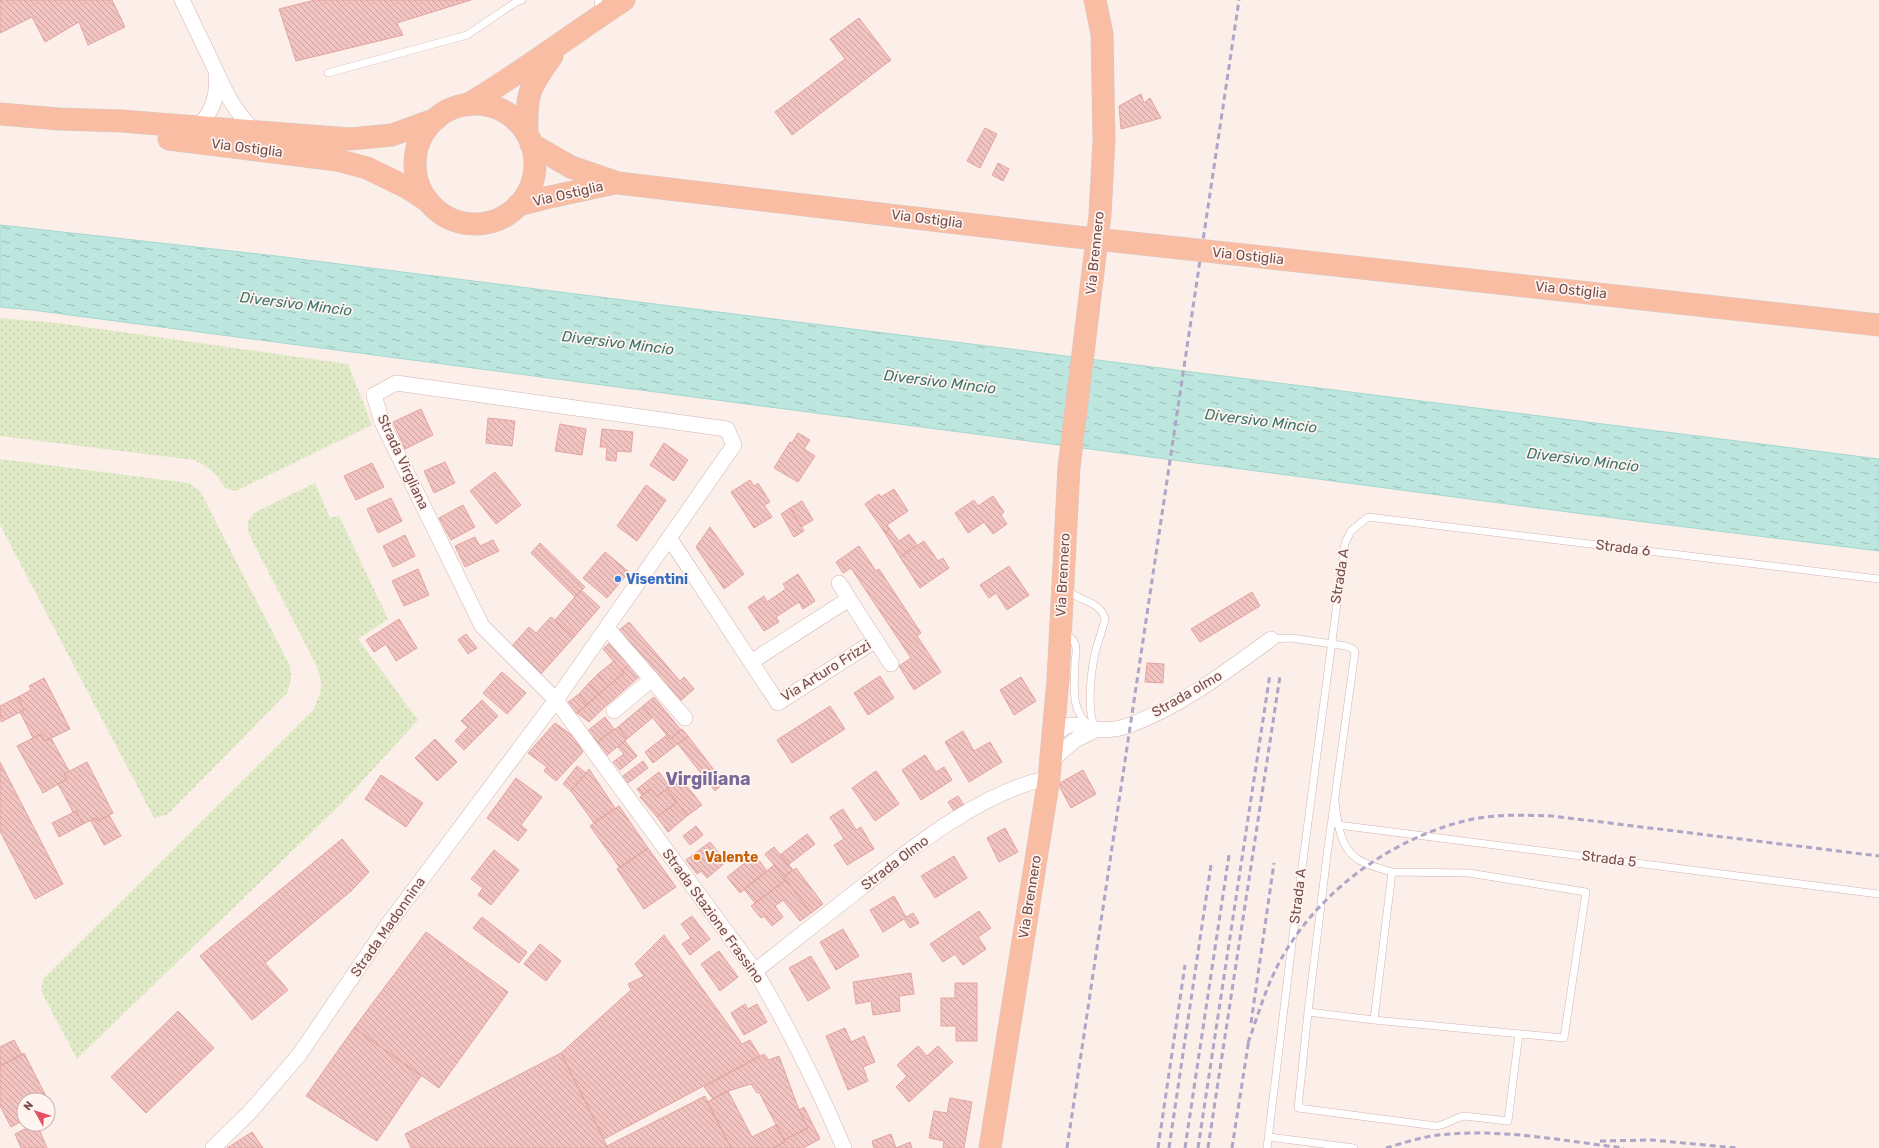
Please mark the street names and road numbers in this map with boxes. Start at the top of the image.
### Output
street label: Via Ostiglia [210,135,284,161]
street label: Via Ostiglia [531,178,605,210]
street label: Via Ostiglia [890,206,964,232]
street label: Via Brennero [1082,210,1108,296]
street label: Via Ostiglia [1211,244,1285,268]
street label: Via Ostiglia [1534,278,1608,302]
street label: Strada Virgliana [374,412,432,512]
street label: Via Brennero [1052,533,1074,617]
street label: Strada 6 [1595,536,1651,560]
street label: Strada A [1327,547,1353,605]
street label: Via Arturo Frizzi [778,637,874,705]
street label: Strada olmo [1149,667,1225,721]
street label: Strada Olmo [858,832,932,894]
street label: Strada Stazione Frassino [659,846,767,986]
street label: Strada 5 [1581,847,1637,871]
street label: Via Brennero [1015,854,1045,940]
street label: Strada A [1286,867,1310,925]
street label: Strada Madonnina [347,874,429,980]

